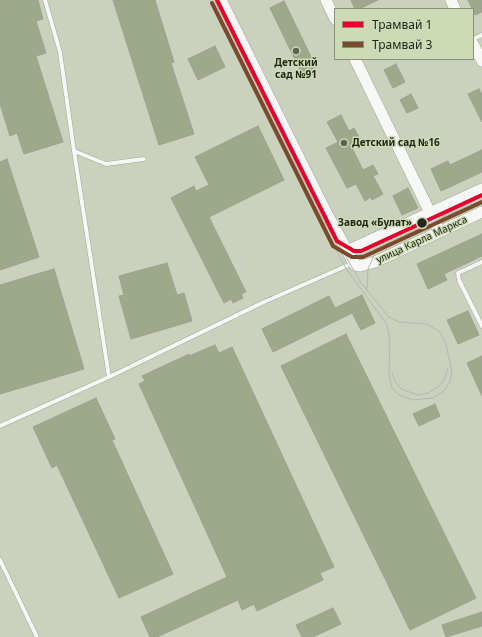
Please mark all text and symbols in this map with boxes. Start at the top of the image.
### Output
legend [334,8,474,60]
text: Трамвай 1 [372,16,432,33]
text: Трамвай 3 [372,36,432,53]
marker: Детский сад №91 [291,46,301,56]
place label: Детский сад №91 [274,57,318,80]
place label: Детский сад №16 [352,137,440,149]
marker: Детский сад №16 [339,138,349,148]
street label: улица Карла Маркса [375,214,469,266]
marker: Завод «Булат» [415,216,429,230]
place label: Завод «Булат» [338,217,412,229]

